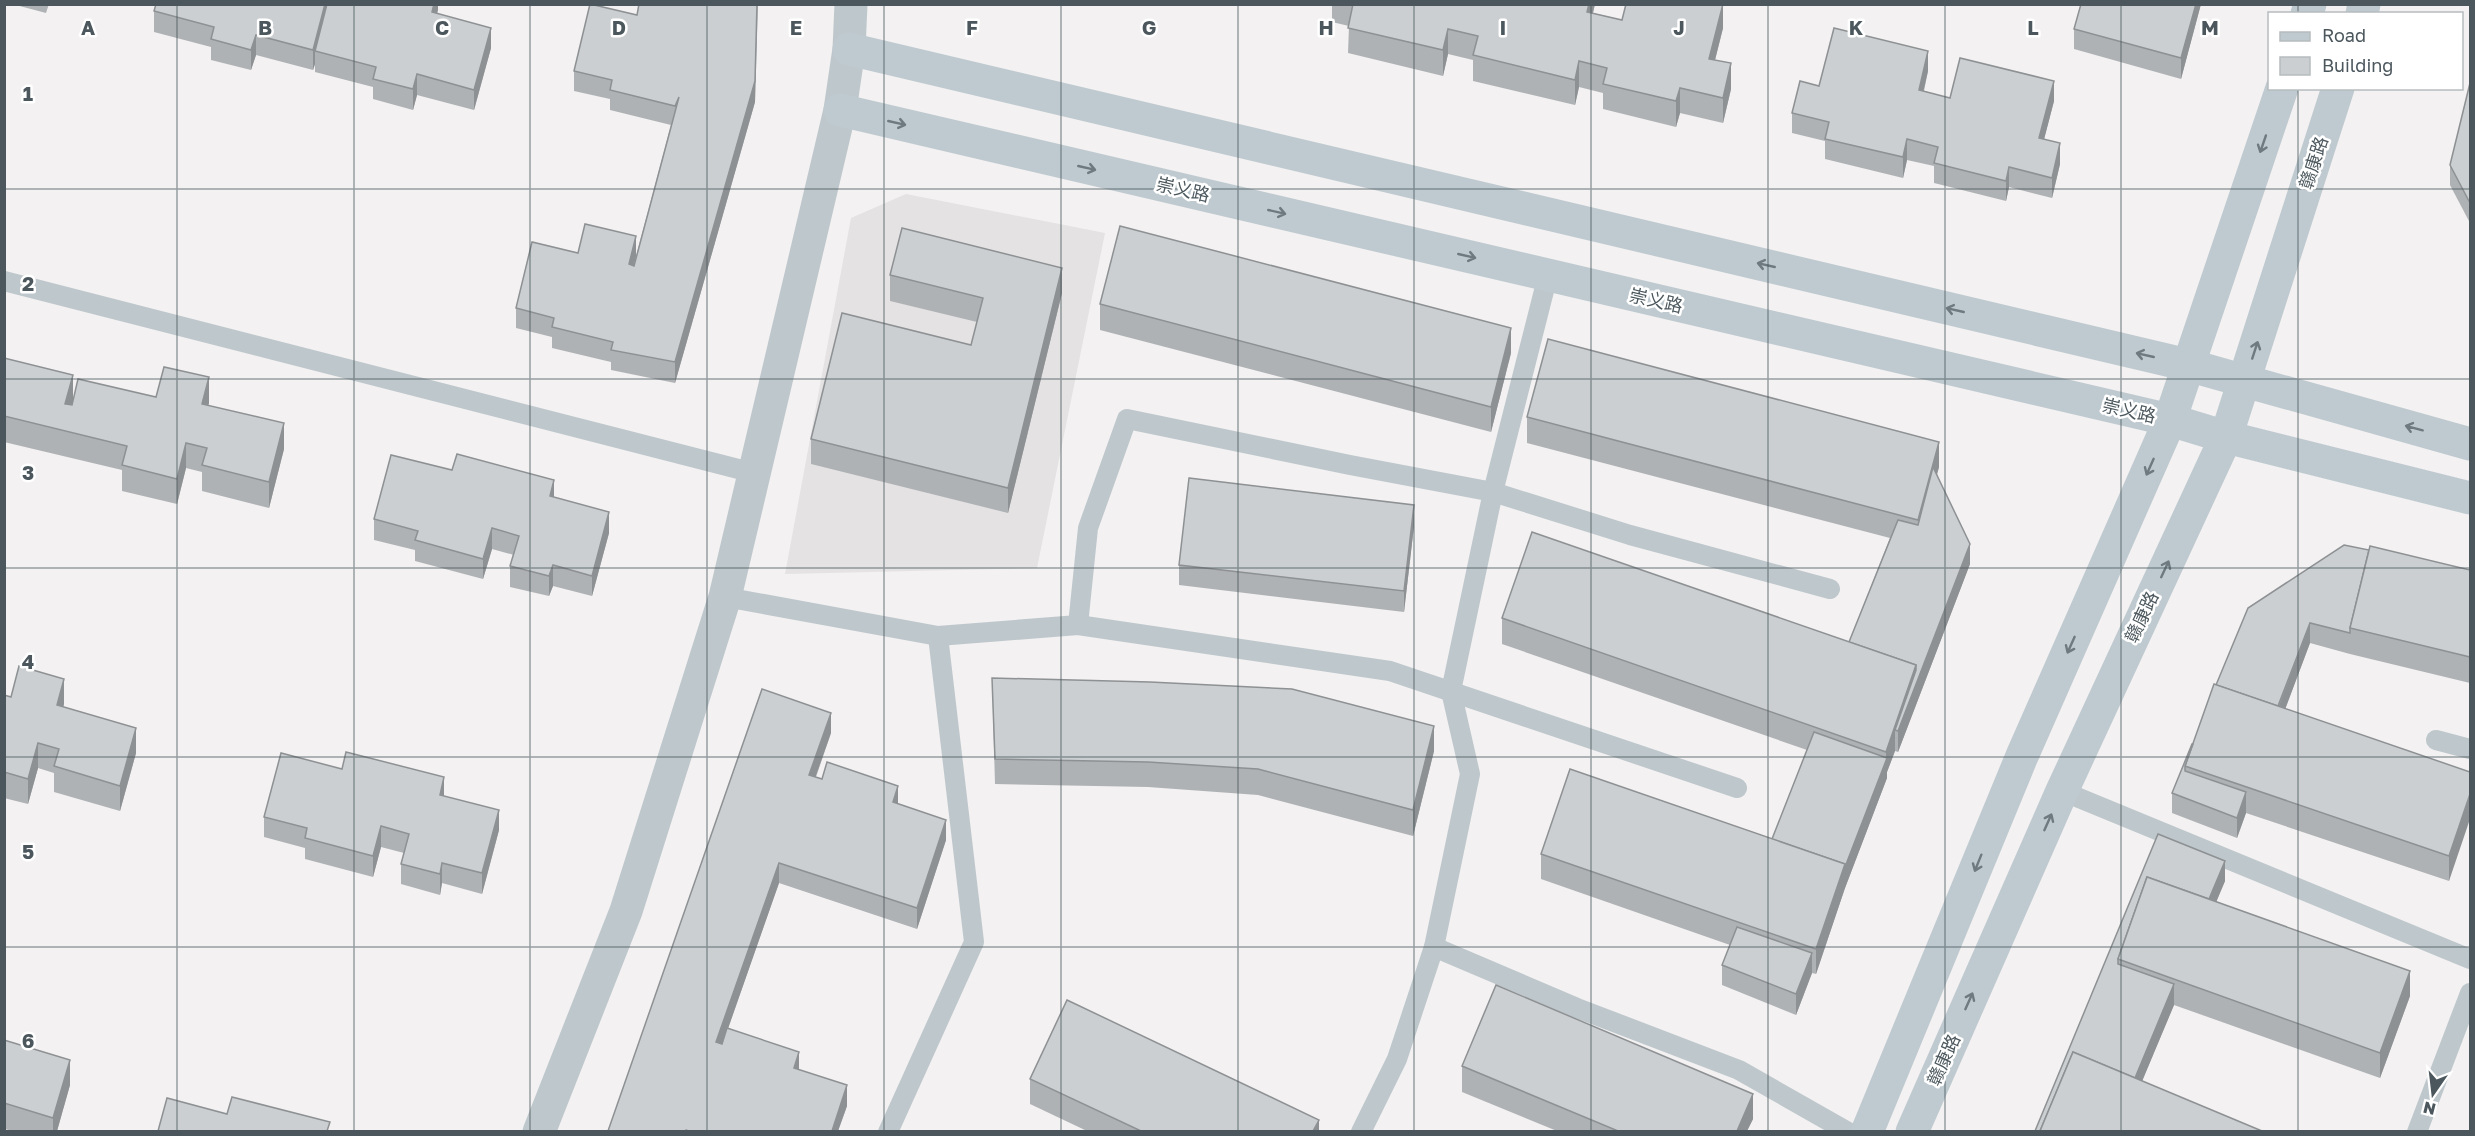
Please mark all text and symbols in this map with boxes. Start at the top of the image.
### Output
legend [2268,12,2463,90]
text: A [81,15,95,39]
text: B [258,15,272,39]
text: C [435,15,449,39]
text: D [612,15,626,39]
text: E [790,15,802,39]
text: F [966,15,978,39]
text: G [1142,15,1156,39]
text: H [1318,15,1334,39]
text: I [1500,15,1506,39]
text: J [1673,15,1685,39]
text: K [1849,15,1864,39]
text: L [2027,15,2039,39]
text: M [2201,15,2219,39]
text: Road [2322,24,2366,46]
text: Building [2322,54,2393,76]
text: 1 [23,81,33,105]
one-way arrow [887,118,906,129]
one-way arrow [2256,134,2267,153]
street label: 赣康路 [2294,134,2332,192]
one-way arrow [1077,162,1096,174]
street label: 崇义路 [1154,172,1212,206]
one-way arrow [1267,207,1286,218]
one-way arrow [1457,251,1476,263]
one-way arrow [1756,259,1776,270]
text: 2 [22,271,34,295]
street label: 崇义路 [1627,283,1685,317]
one-way arrow [1946,303,1965,315]
one-way arrow [2250,341,2261,360]
one-way arrow [2136,348,2155,360]
street label: 崇义路 [2100,393,2158,427]
one-way arrow [2405,422,2424,434]
one-way arrow [2144,457,2155,475]
text: 3 [22,460,34,484]
one-way arrow [2160,560,2171,578]
street label: 赣康路 [2120,587,2162,646]
one-way arrow [2065,635,2076,653]
text: 4 [22,649,34,673]
one-way arrow [2042,814,2054,832]
text: 5 [22,839,34,863]
one-way arrow [1972,853,1983,871]
one-way arrow [1965,992,1976,1010]
text: 6 [22,1028,34,1052]
street label: 赣康路 [1922,1030,1964,1089]
north arrow [2403,1064,2463,1124]
text: N [2421,1097,2438,1120]

